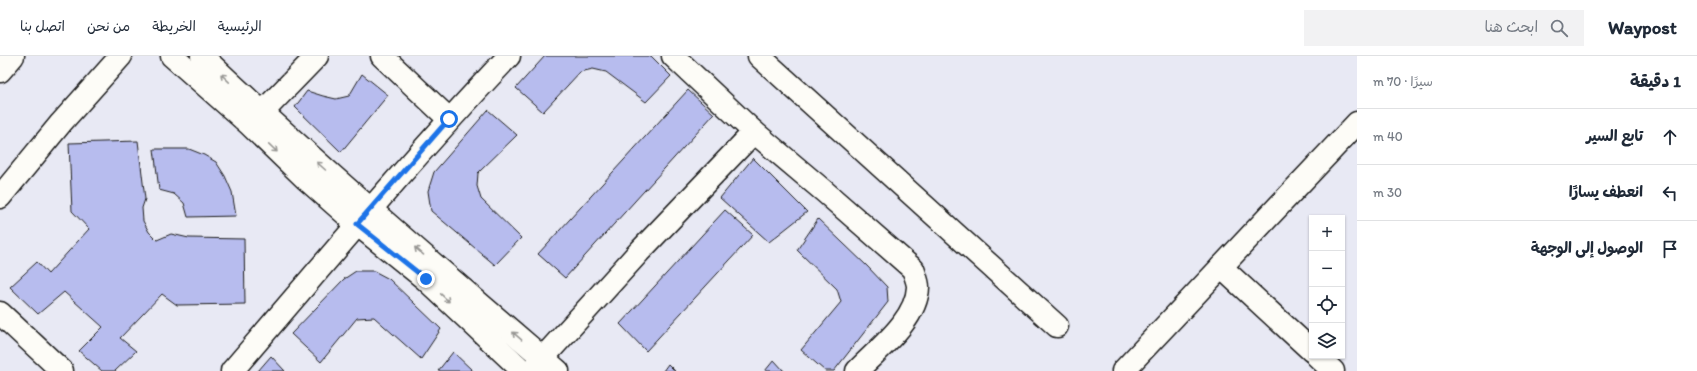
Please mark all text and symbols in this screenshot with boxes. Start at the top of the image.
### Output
search box [1304,10,1584,46]
text: Waypost [1608,16,1677,39]
icon: search [1548,17,1570,39]
text: اتصل بنا [20,18,65,35]
text: من نحن [87,18,130,35]
text: الخريطة [152,18,196,35]
text: الرئيسية [218,18,262,35]
text: ابحث هنا [1485,18,1538,36]
text: 1 دقيقة [1630,71,1681,91]
one-way arrow [220,73,230,83]
text: سيرًا · 70 m [1373,74,1433,89]
route start [440,110,458,128]
icon: ahead [1659,126,1681,148]
text: تابع السير [1586,127,1643,145]
text: 40 m [1373,129,1403,144]
one-way arrow [268,143,278,153]
one-way arrow [316,161,327,170]
icon: left [1659,182,1681,204]
text: انعطف يسارًا [1569,183,1643,201]
text: 30 m [1373,185,1402,200]
map controls [1309,215,1345,359]
button: + [1309,215,1345,251]
icon: arrive [1659,238,1681,260]
text: الوصول إلى الوجهة [1531,239,1643,257]
one-way arrow [414,247,424,256]
button: − [1309,251,1345,287]
route end [417,270,435,288]
button: locate [1309,287,1345,323]
one-way arrow [440,293,450,303]
button: layers [1309,323,1345,359]
one-way arrow [512,332,523,341]

